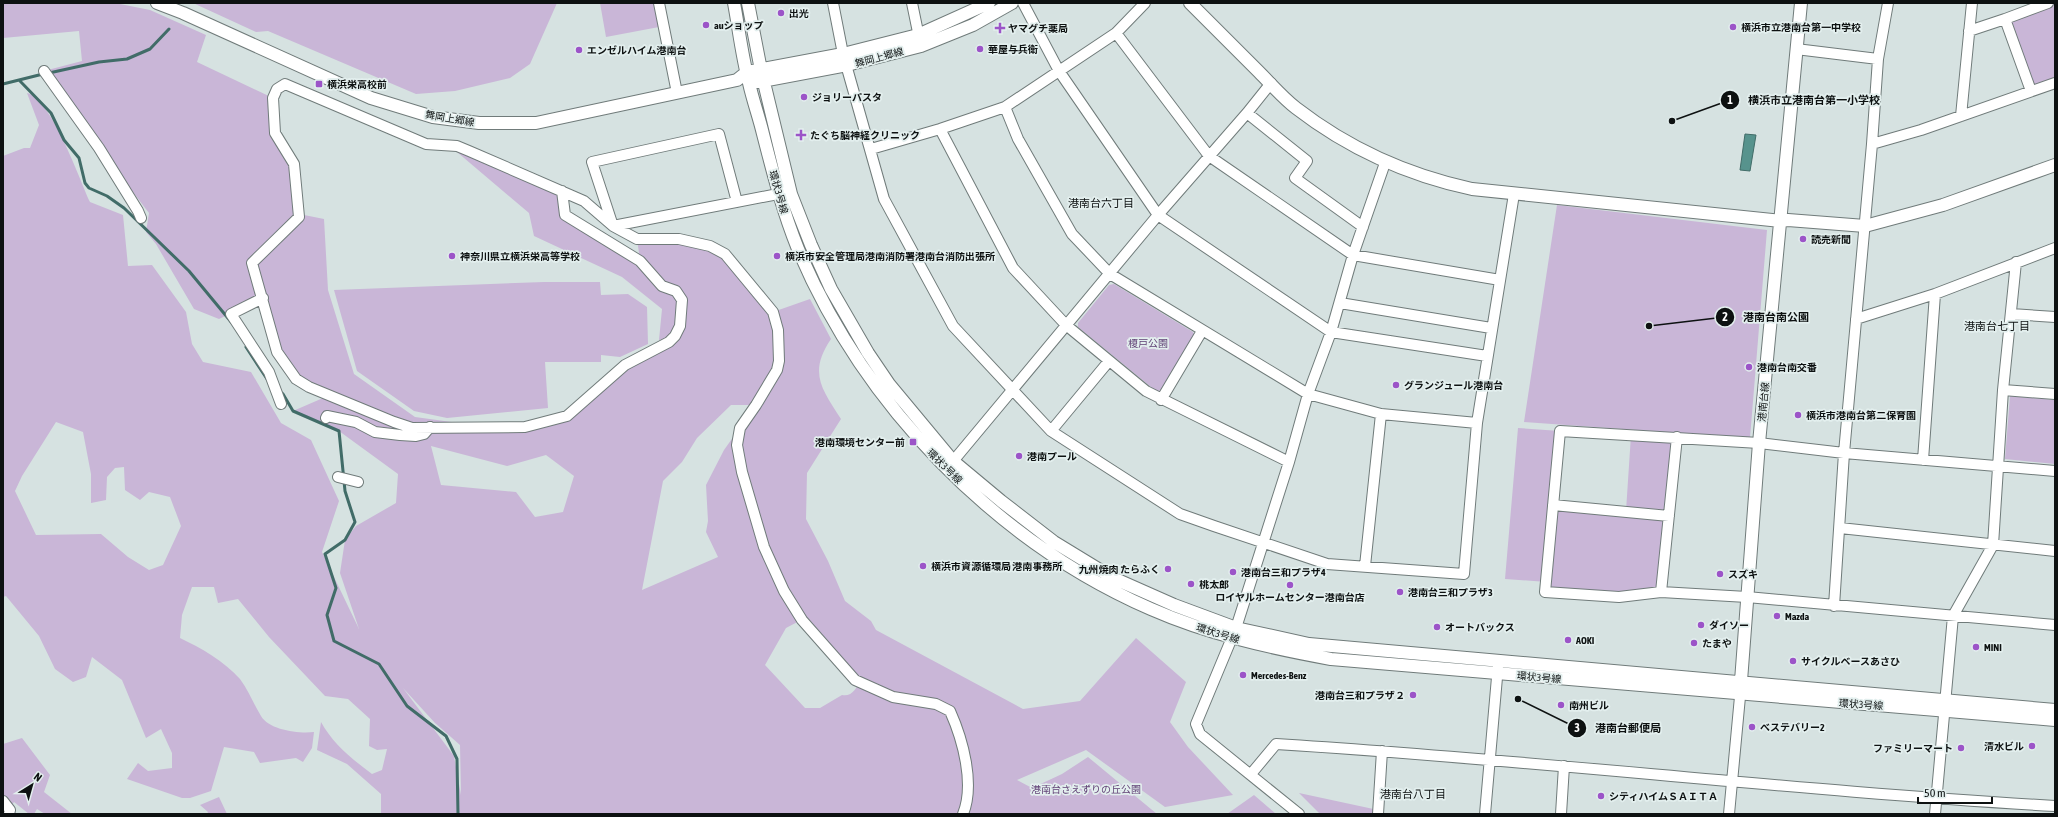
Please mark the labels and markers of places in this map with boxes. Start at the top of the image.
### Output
marker: 出光 [776,8,786,18]
place label: 出光 [789,8,809,19]
marker: auショップ [701,20,711,30]
place label: auショップ [714,20,763,31]
marker: 横浜市立港南台第一中学校 [1728,22,1738,32]
place label: 横浜市立港南台第一中学校 [1741,22,1861,33]
marker: ヤマグチ薬局 [995,23,1005,33]
place label: ヤマグチ薬局 [1008,23,1068,34]
marker: 華屋与兵衛 [975,44,985,54]
place label: 華屋与兵衛 [988,44,1038,55]
marker: エンゼルハイム港南台 [574,45,584,55]
place label: エンゼルハイム港南台 [587,45,687,56]
marker: 横浜栄高校前 [314,79,324,89]
place label: 横浜栄高校前 [327,79,387,90]
callout: 横浜市立港南台第一小学校 [1720,88,1888,111]
marker: ジョリーパスタ [799,92,809,102]
place label: ジョリーパスタ [812,92,882,103]
marker: たぐち脳神経クリニック [795,129,807,141]
place label: たぐち脳神経クリニック [810,130,920,141]
marker: 読売新聞 [1798,234,1808,244]
place label: 読売新聞 [1811,234,1851,245]
marker: 神奈川県立横浜栄高等学校 [447,251,457,261]
place label: 神奈川県立横浜栄高等学校 [460,251,580,262]
marker: 横浜市安全管理局港南消防署港南台消防出張所 [772,251,782,261]
place label: 横浜市安全管理局港南消防署港南台消防出張所 [785,251,995,262]
callout: 港南台南公園 [1715,306,1817,329]
marker: 港南台南交番 [1744,362,1754,372]
place label: 港南台南交番 [1757,362,1817,373]
marker: グランジュール港南台 [1391,380,1401,390]
place label: グランジュール港南台 [1404,380,1503,391]
marker: 横浜市港南台第二保育園 [1793,410,1803,420]
place label: 横浜市港南台第二保育園 [1806,410,1916,421]
place label: 港南環境センター前 [815,437,905,448]
marker: 港南環境センター前 [908,437,918,447]
marker: 港南プール [1014,451,1024,461]
place label: 港南プール [1027,451,1077,462]
marker: 横浜市資源循環局 港南事務所 [918,561,928,571]
place label: 横浜市資源循環局 港南事務所 [931,561,1062,572]
place label: 九州焼肉 たらふく [1079,564,1160,575]
marker: 九州焼肉 たらふく [1163,564,1173,574]
marker: 港南台三和プラザ4 [1228,567,1238,577]
place label: 港南台三和プラザ4 [1241,567,1326,578]
marker: スズキ [1715,569,1725,579]
place label: スズキ [1728,569,1758,580]
marker: 桃太郎 [1186,579,1196,589]
place label: 桃太郎 [1199,579,1229,590]
marker: ロイヤルホームセンター港南台店 [1285,580,1295,590]
marker: 港南台三和プラザ3 [1395,587,1405,597]
place label: 港南台三和プラザ3 [1408,587,1493,598]
place label: ロイヤルホームセンター港南台店 [1215,592,1365,603]
marker: Mazda [1772,611,1782,621]
place label: Mazda [1785,611,1810,622]
marker: ダイソー [1696,620,1706,630]
place label: ダイソー [1709,620,1749,631]
marker: オートバックス [1432,622,1442,632]
place label: オートバックス [1445,622,1515,633]
marker: AOKI [1563,635,1573,645]
place label: AOKI [1575,635,1595,646]
marker: たまや [1689,638,1699,648]
place label: たまや [1702,638,1732,649]
marker: MINI [1971,642,1981,652]
place label: MINI [1984,642,2002,653]
marker: サイクルベースあさひ [1788,656,1798,666]
place label: サイクルベースあさひ [1801,656,1900,667]
marker: Mercedes-Benz [1238,670,1248,680]
place label: Mercedes-Benz [1251,670,1307,681]
place label: 港南台三和プラザ２ [1315,690,1405,701]
marker: 港南台三和プラザ２ [1408,690,1418,700]
marker: 南州ビル [1556,700,1566,710]
place label: 南州ビル [1569,700,1609,711]
callout: 港南台郵便局 [1567,716,1669,739]
marker: べステバリー2 [1747,722,1757,732]
place label: べステバリー2 [1760,722,1825,733]
place label: 清水ビル [1984,741,2024,752]
marker: 清水ビル [2027,741,2037,751]
place label: ファミリーマート [1873,743,1953,754]
marker: ファミリーマート [1956,743,1966,753]
marker: シティハイムＳＡＩＴＡ [1596,791,1606,801]
place label: シティハイムＳＡＩＴＡ [1609,791,1718,802]

